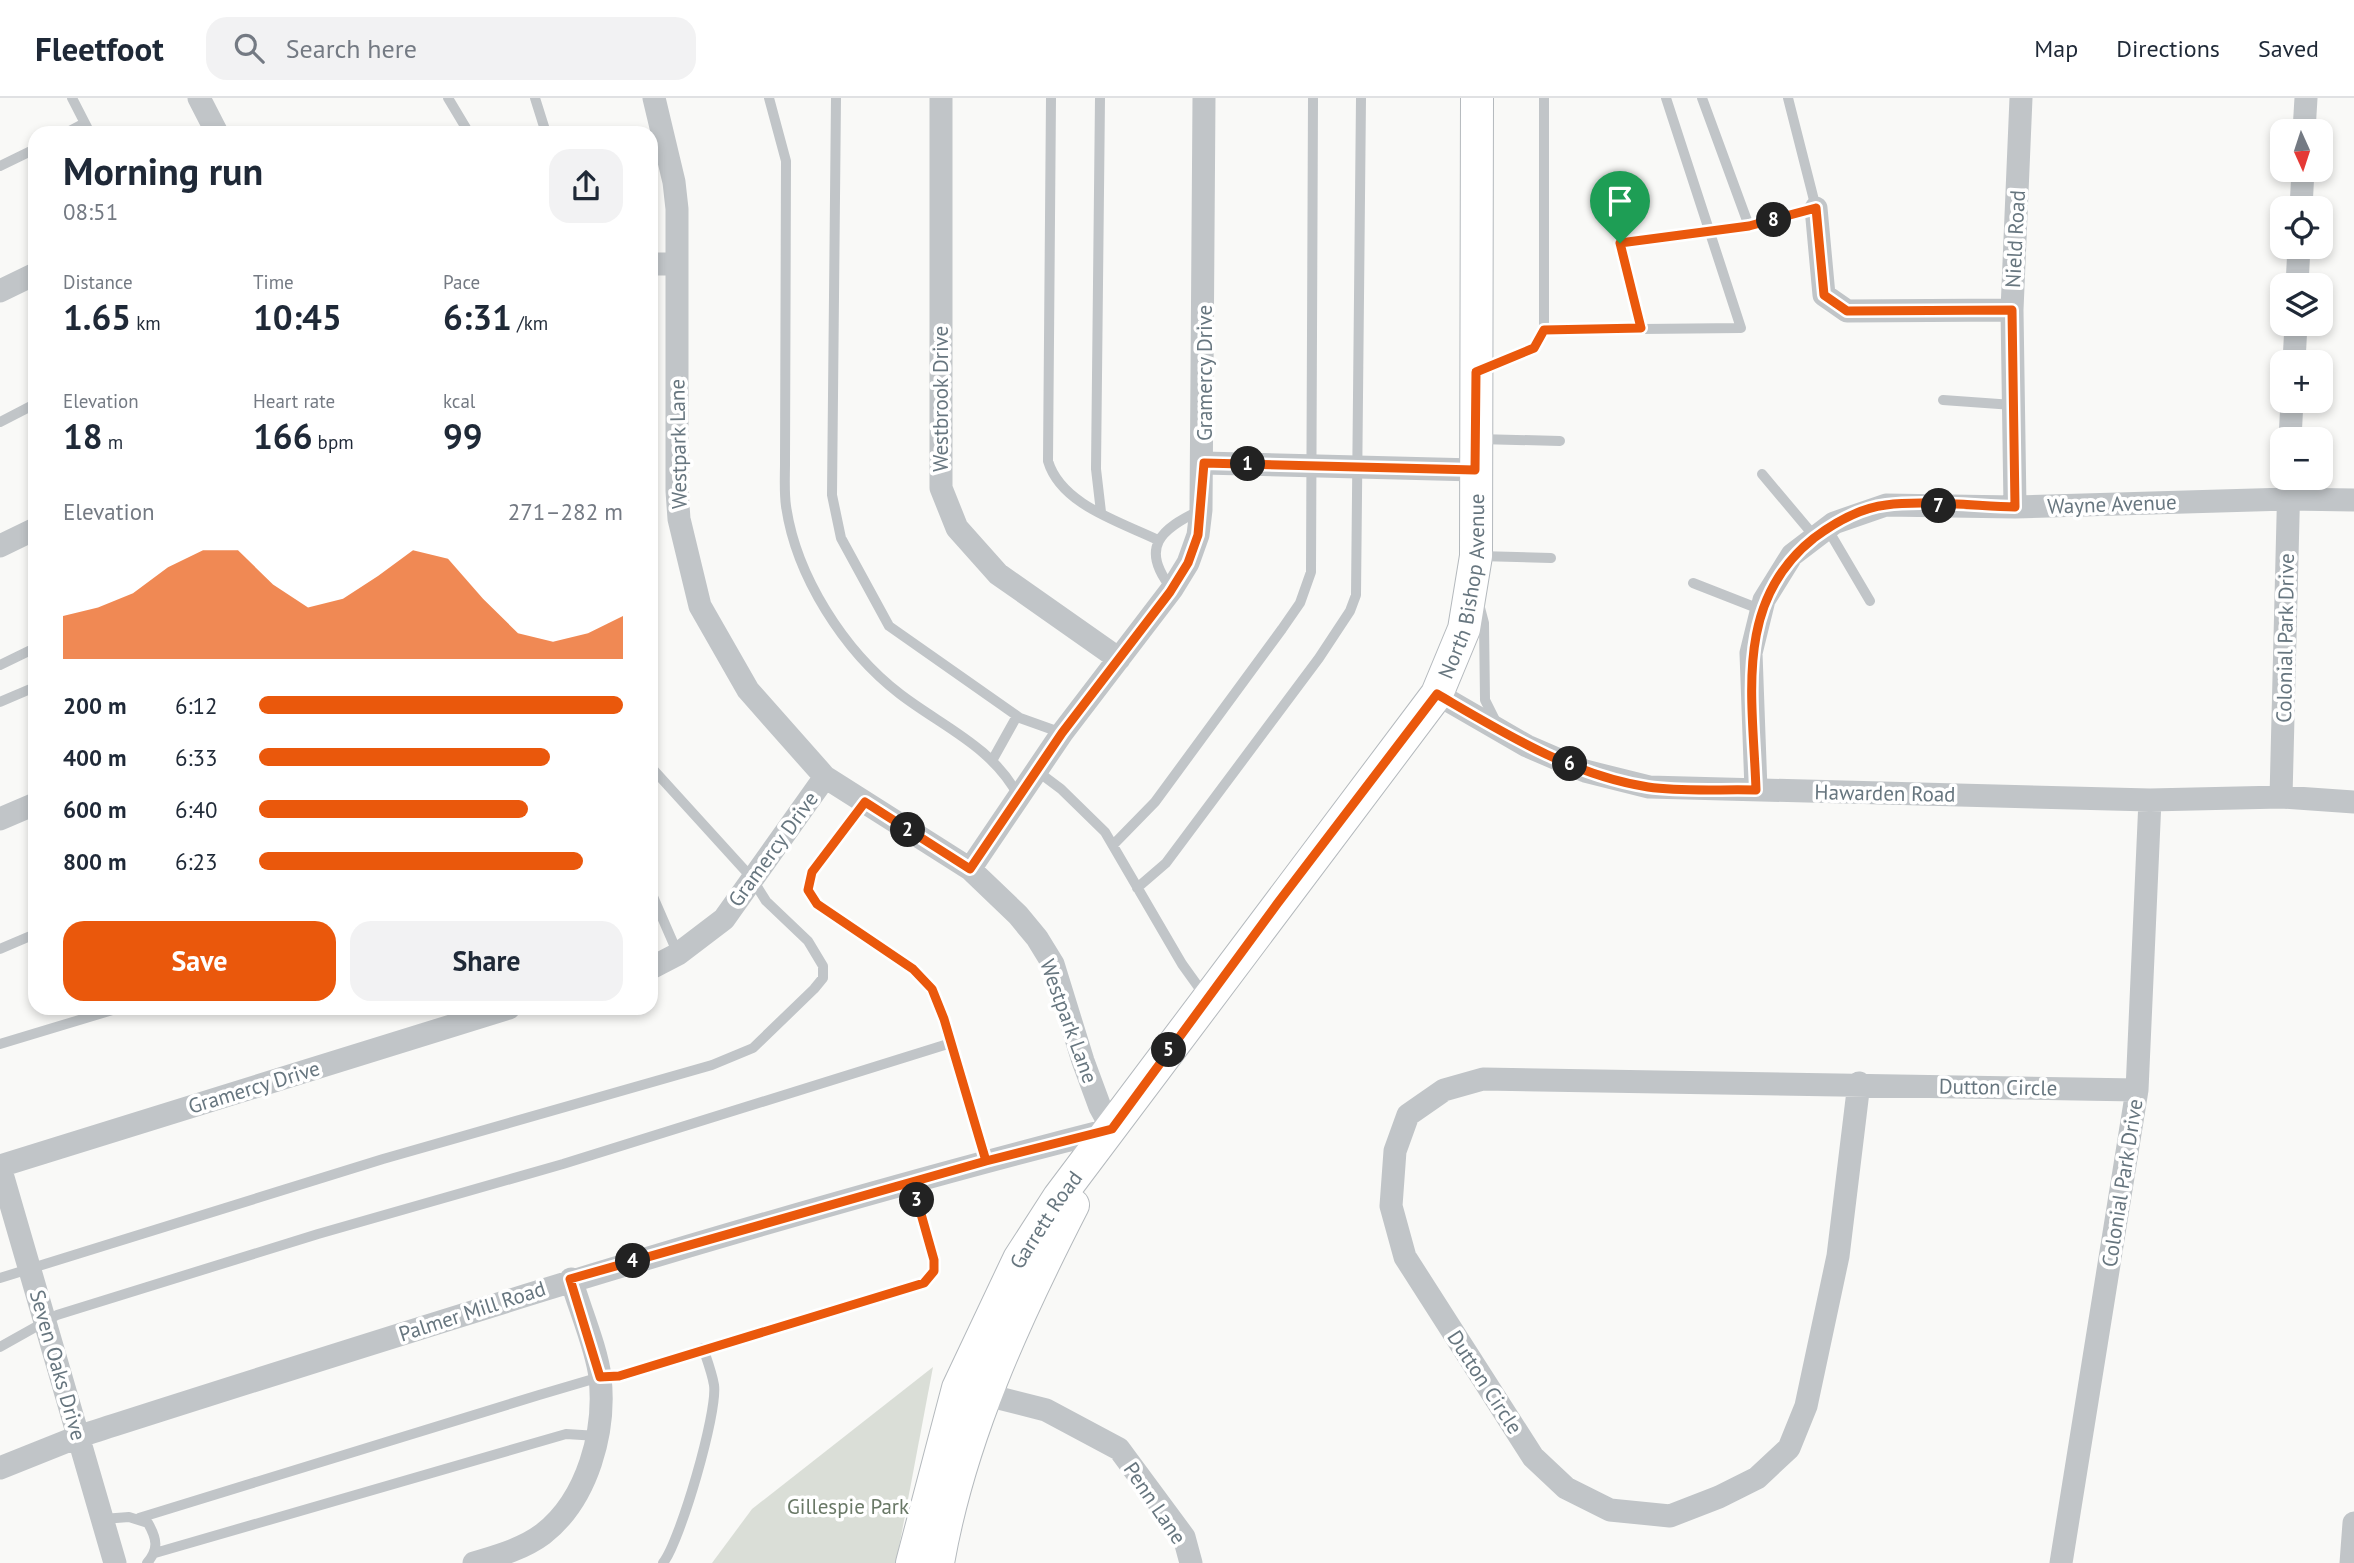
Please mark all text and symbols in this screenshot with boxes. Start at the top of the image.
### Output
search box [206,17,696,80]
text: Fleetfoot [35,27,164,70]
icon: search [230,29,268,67]
text: Search here [286,32,417,65]
text: Map [2034,33,2078,64]
text: Directions [2116,33,2220,64]
text: Saved [2258,33,2319,64]
north arrow [2270,119,2333,182]
map controls [2270,119,2333,490]
text: Morning run [63,146,263,195]
button: share [549,149,623,223]
pin [1590,171,1650,243]
icon: arrive [1601,182,1639,220]
street label: Nield Road [1999,189,2031,289]
button: locate [2270,196,2333,259]
text: 08:51 [63,197,118,226]
pin: 8 [1756,202,1792,238]
text: 8 [1768,207,1779,231]
text: Distance [63,270,133,294]
text: Time [253,270,294,294]
text: Pace [443,270,480,294]
button: layers [2270,273,2333,336]
text: 1.65 [63,294,131,340]
text: 10:45 [253,294,342,340]
text: 6:31 [443,294,512,340]
street label: Gramercy Drive [1191,305,1218,441]
text: km [131,311,161,335]
text: /km [512,311,548,335]
street label: Westbrook Drive [927,326,954,472]
button: + [2270,350,2333,413]
street label: Westpark Lane [663,379,693,509]
text: Elevation [63,389,139,413]
text: Heart rate [253,389,335,413]
text: kcal [443,389,475,413]
text: 18 [63,413,103,459]
text: 166 [253,413,313,459]
text: 99 [443,413,483,459]
button: − [2270,427,2333,490]
text: m [103,430,123,454]
text: bpm [313,430,354,454]
pin: 1 [1230,446,1266,482]
text: 1 [1242,451,1253,475]
pin: 7 [1922,488,1956,524]
street label: Wayne Avenue [2047,488,2177,520]
text: 7 [1933,493,1944,517]
street label: North Bishop Avenue [1431,494,1490,683]
text: Elevation [63,497,155,526]
text: 271–282 m [508,497,623,526]
street label: Colonial Park Drive [2270,553,2300,723]
text: 200 m [63,691,126,720]
text: 6:12 [175,691,218,720]
text: 400 m [63,743,126,772]
text: 6:33 [175,743,218,772]
pin: 6 [1552,746,1588,782]
text: 6 [1564,751,1575,775]
street label: Hawarden Road [1814,778,1956,808]
street label: Gramercy Drive [722,786,824,912]
text: 600 m [63,795,126,824]
text: 6:40 [175,795,218,824]
pin: 2 [890,812,926,848]
text: 2 [902,817,913,841]
text: 800 m [63,847,126,876]
text: 6:23 [175,847,218,876]
button: Save [63,921,336,1001]
button: Share [350,921,623,1001]
street label: Westpark Lane [1034,955,1104,1087]
pin: 5 [1152,1032,1186,1068]
text: 5 [1163,1037,1174,1061]
street label: Gramercy Drive [185,1054,323,1120]
street label: Dutton Circle [1939,1072,2057,1102]
street label: Colonial Park Drive [2095,1097,2149,1269]
street label: Garrett Road [1003,1165,1088,1273]
pin: 3 [900,1182,934,1218]
text: 3 [911,1187,922,1211]
pin: 4 [616,1244,650,1278]
text: 4 [627,1248,638,1272]
street label: Palmer Mill Road [395,1275,549,1347]
street label: Seven Oaks Drive [24,1287,92,1443]
street label: Dutton Circle [1441,1325,1529,1439]
street label: Penn Lane [1118,1457,1192,1549]
park label: Gillespie Park [787,1493,909,1520]

